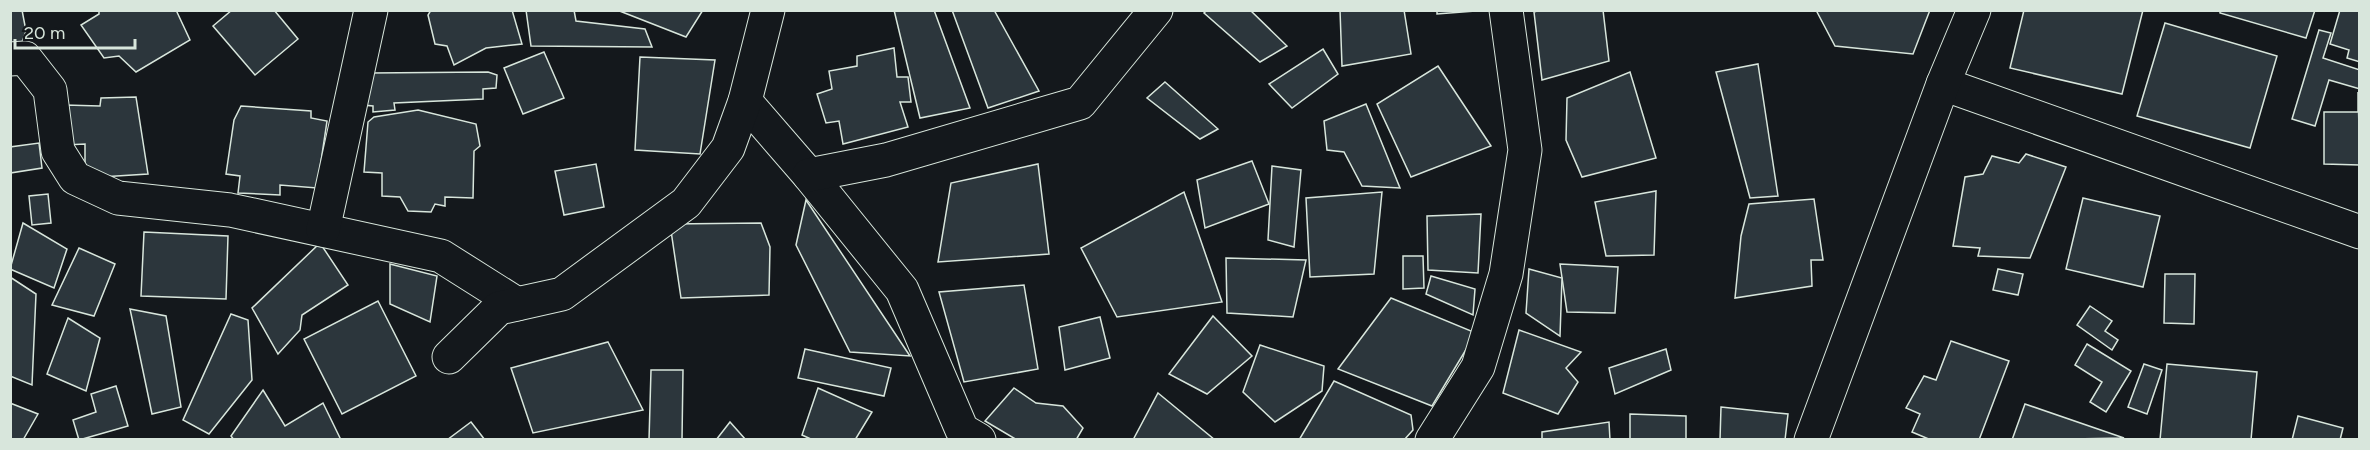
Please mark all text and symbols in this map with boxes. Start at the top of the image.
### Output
scale bar [15,12,135,50]
text: 20 m [24,22,65,44]

